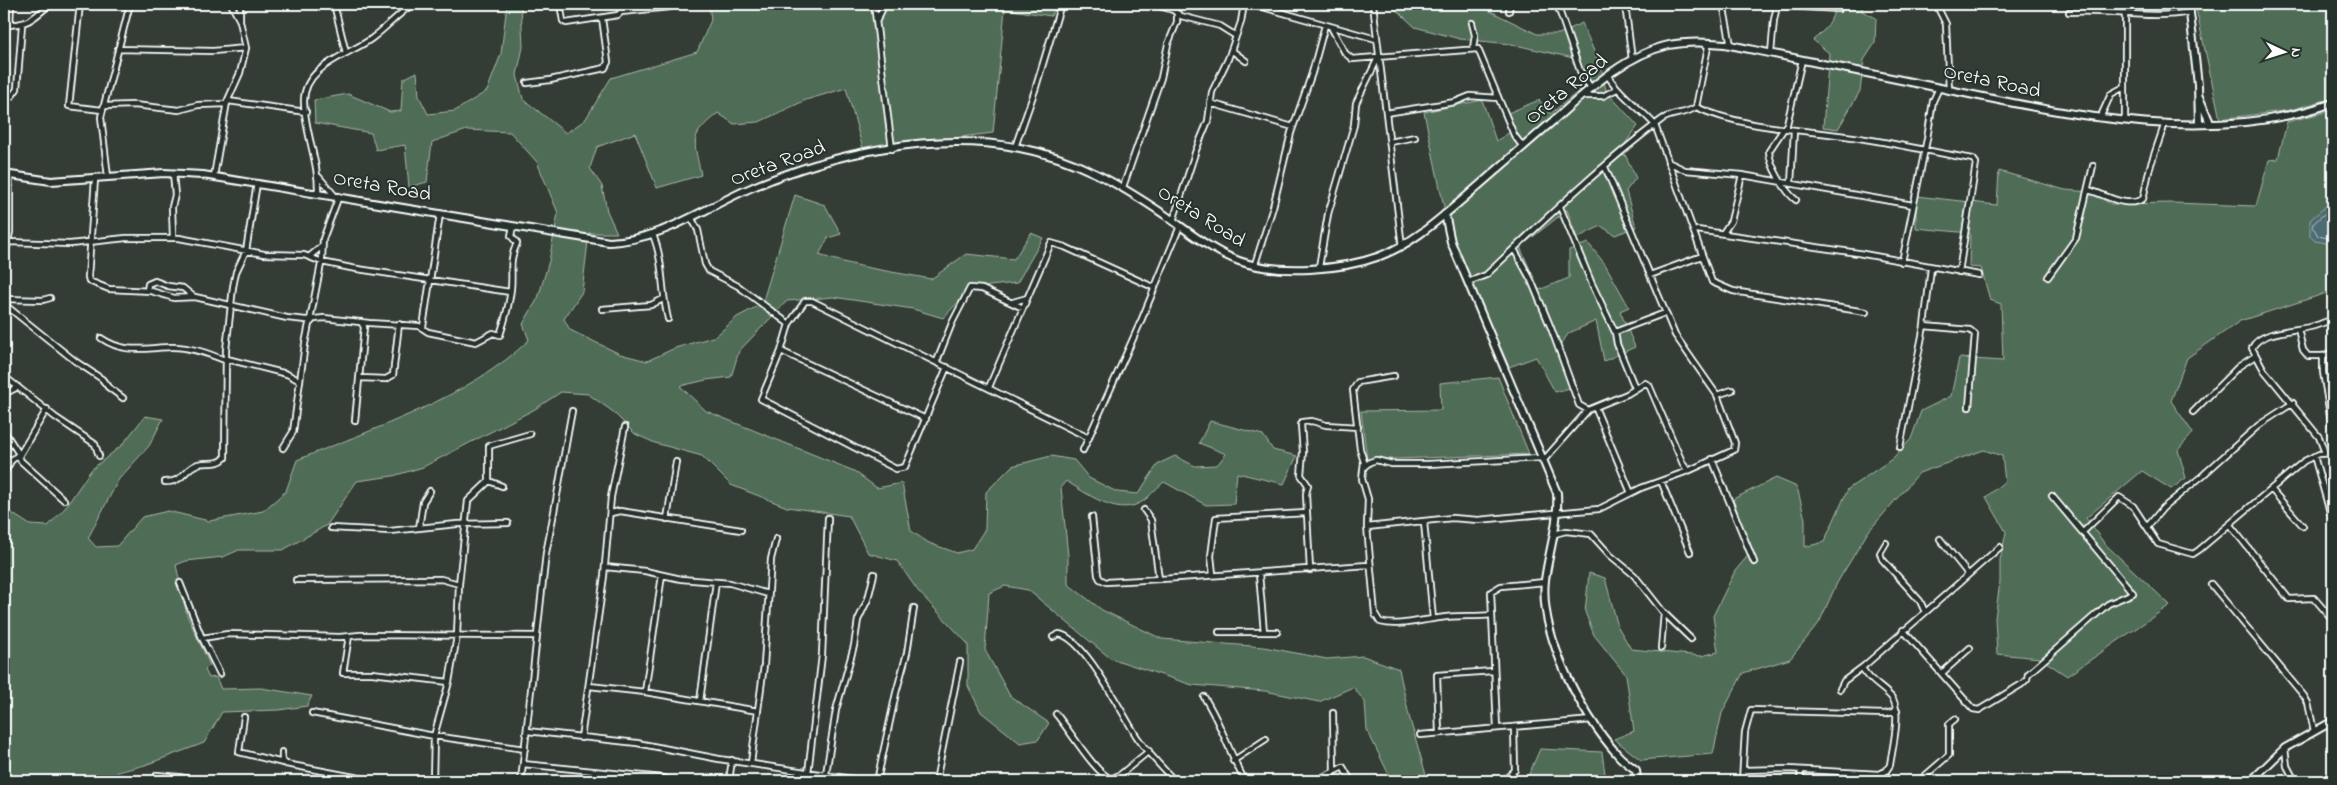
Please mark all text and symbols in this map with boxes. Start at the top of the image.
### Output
north arrow [2260,28,2310,78]
street label: Oreta Road [1519,47,1615,133]
text: N [2285,47,2306,58]
street label: Oreta Road [1940,57,2044,107]
street label: Oreta Road [726,133,830,195]
street label: Oreta Road [331,164,434,210]
street label: Oreta Road [1151,178,1251,256]

